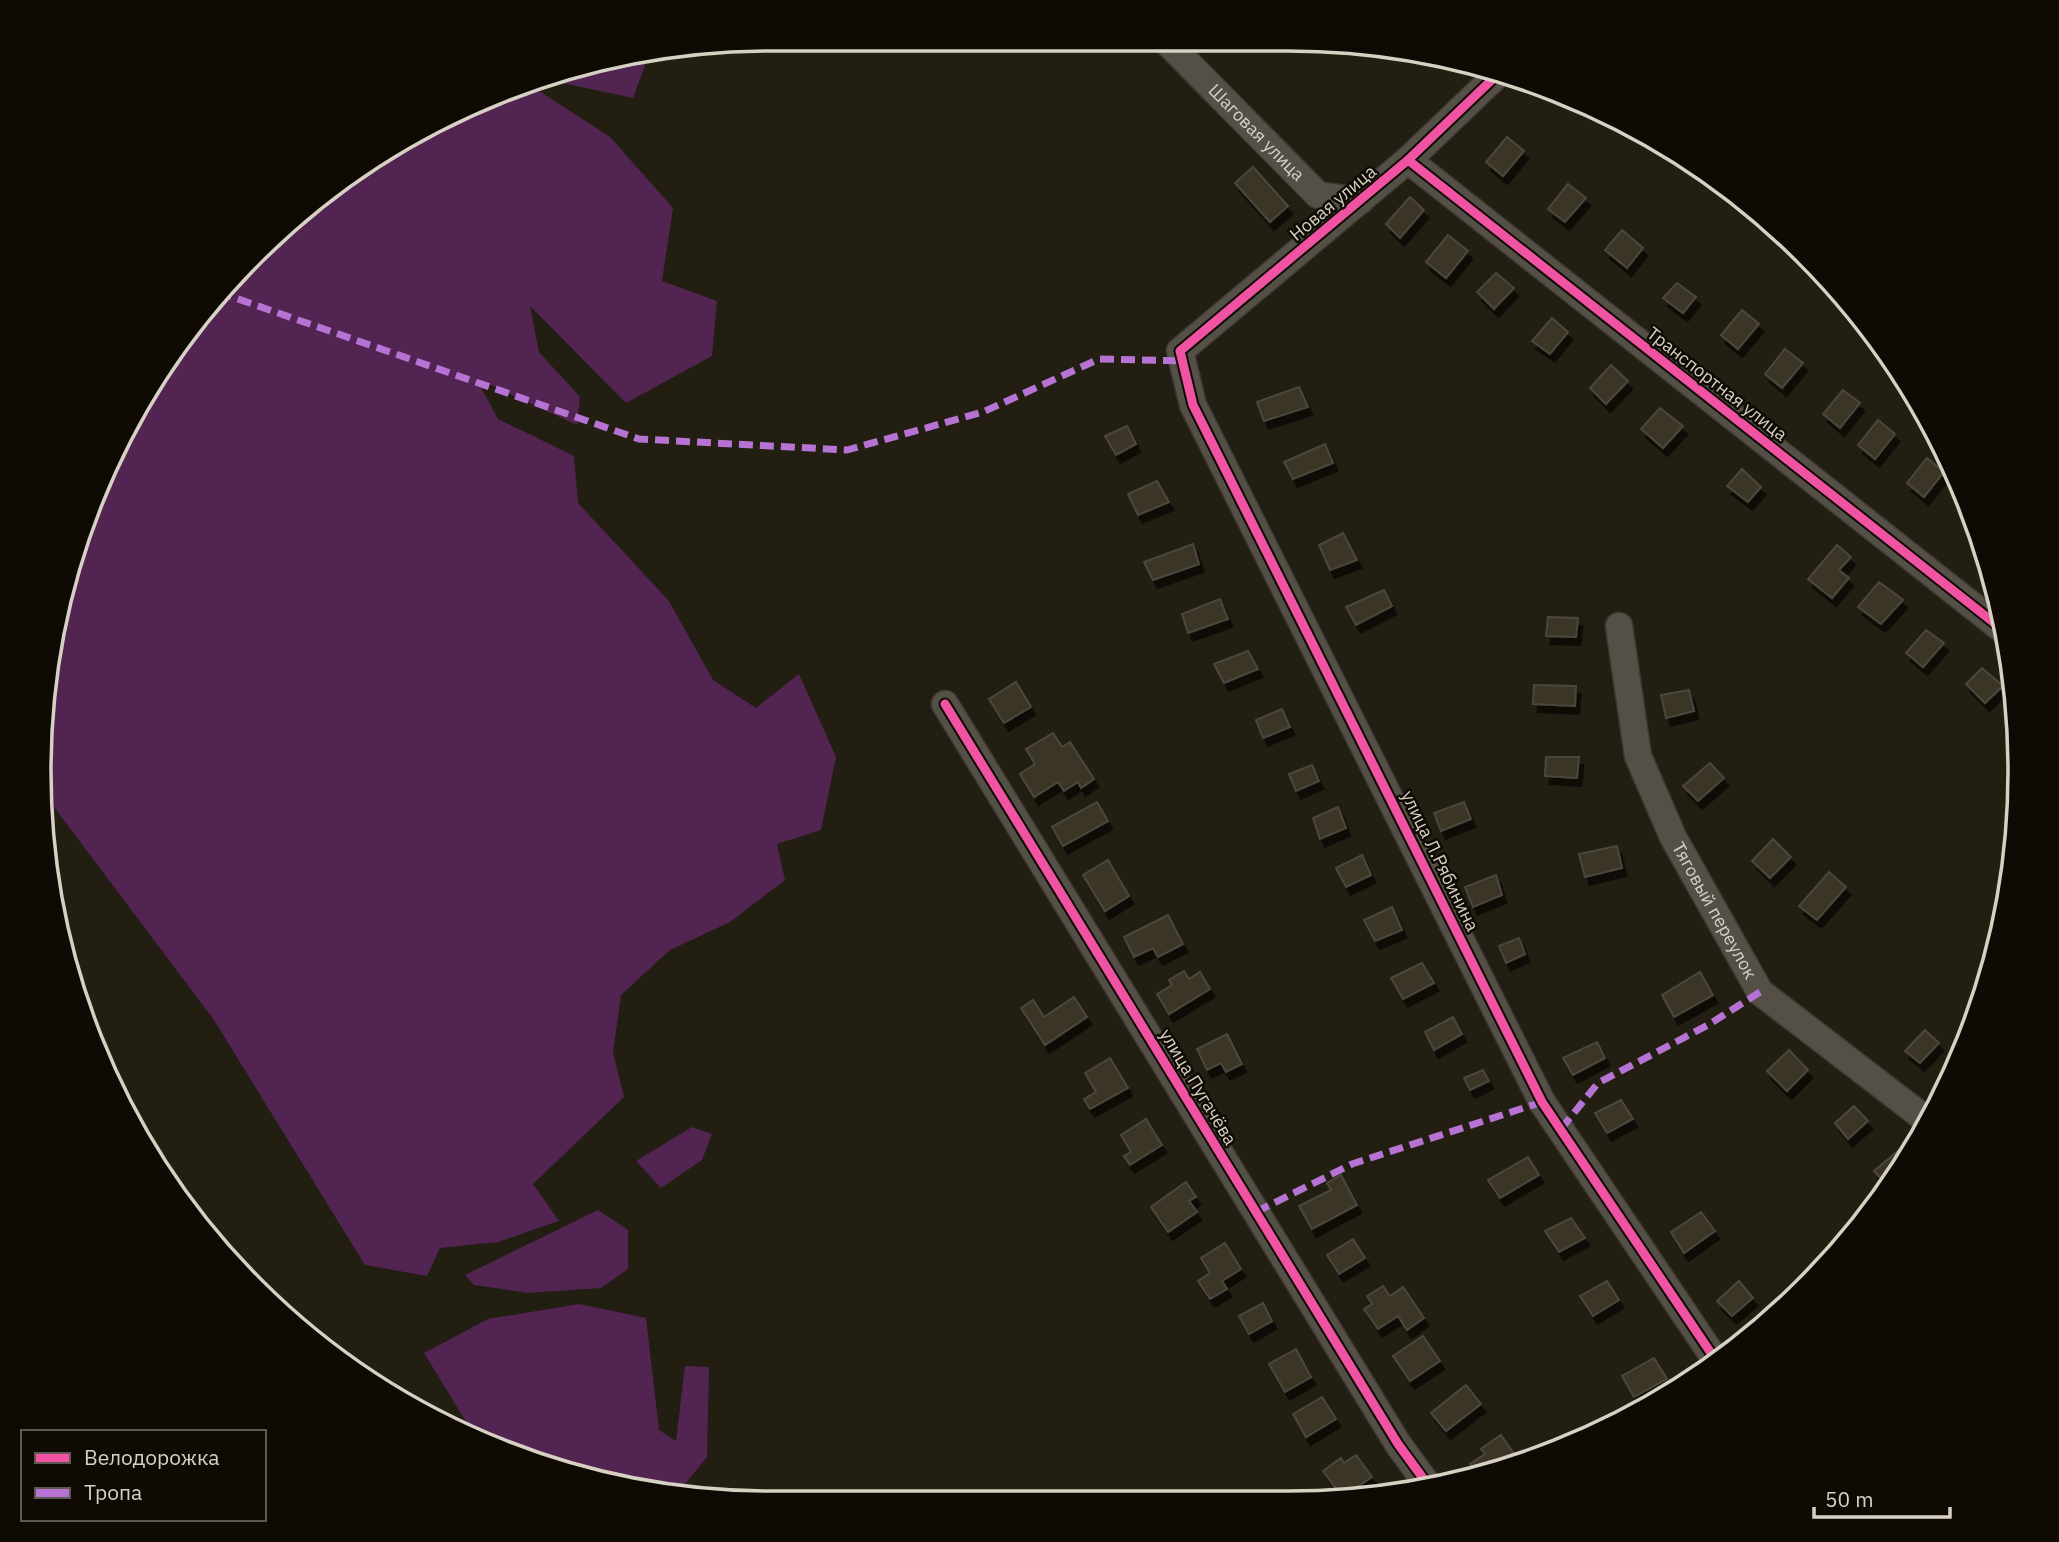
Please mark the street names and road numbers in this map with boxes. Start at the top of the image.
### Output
street label: Шаговая улица [1204,79,1310,186]
street label: Новая улица [1285,159,1381,246]
street label: Транспортная улица [1642,322,1793,446]
street label: улица Л.Рябинина [1396,787,1485,935]
street label: Тяговый переулок [1667,838,1762,983]
street label: улица Пугачёва [1155,1024,1242,1149]

